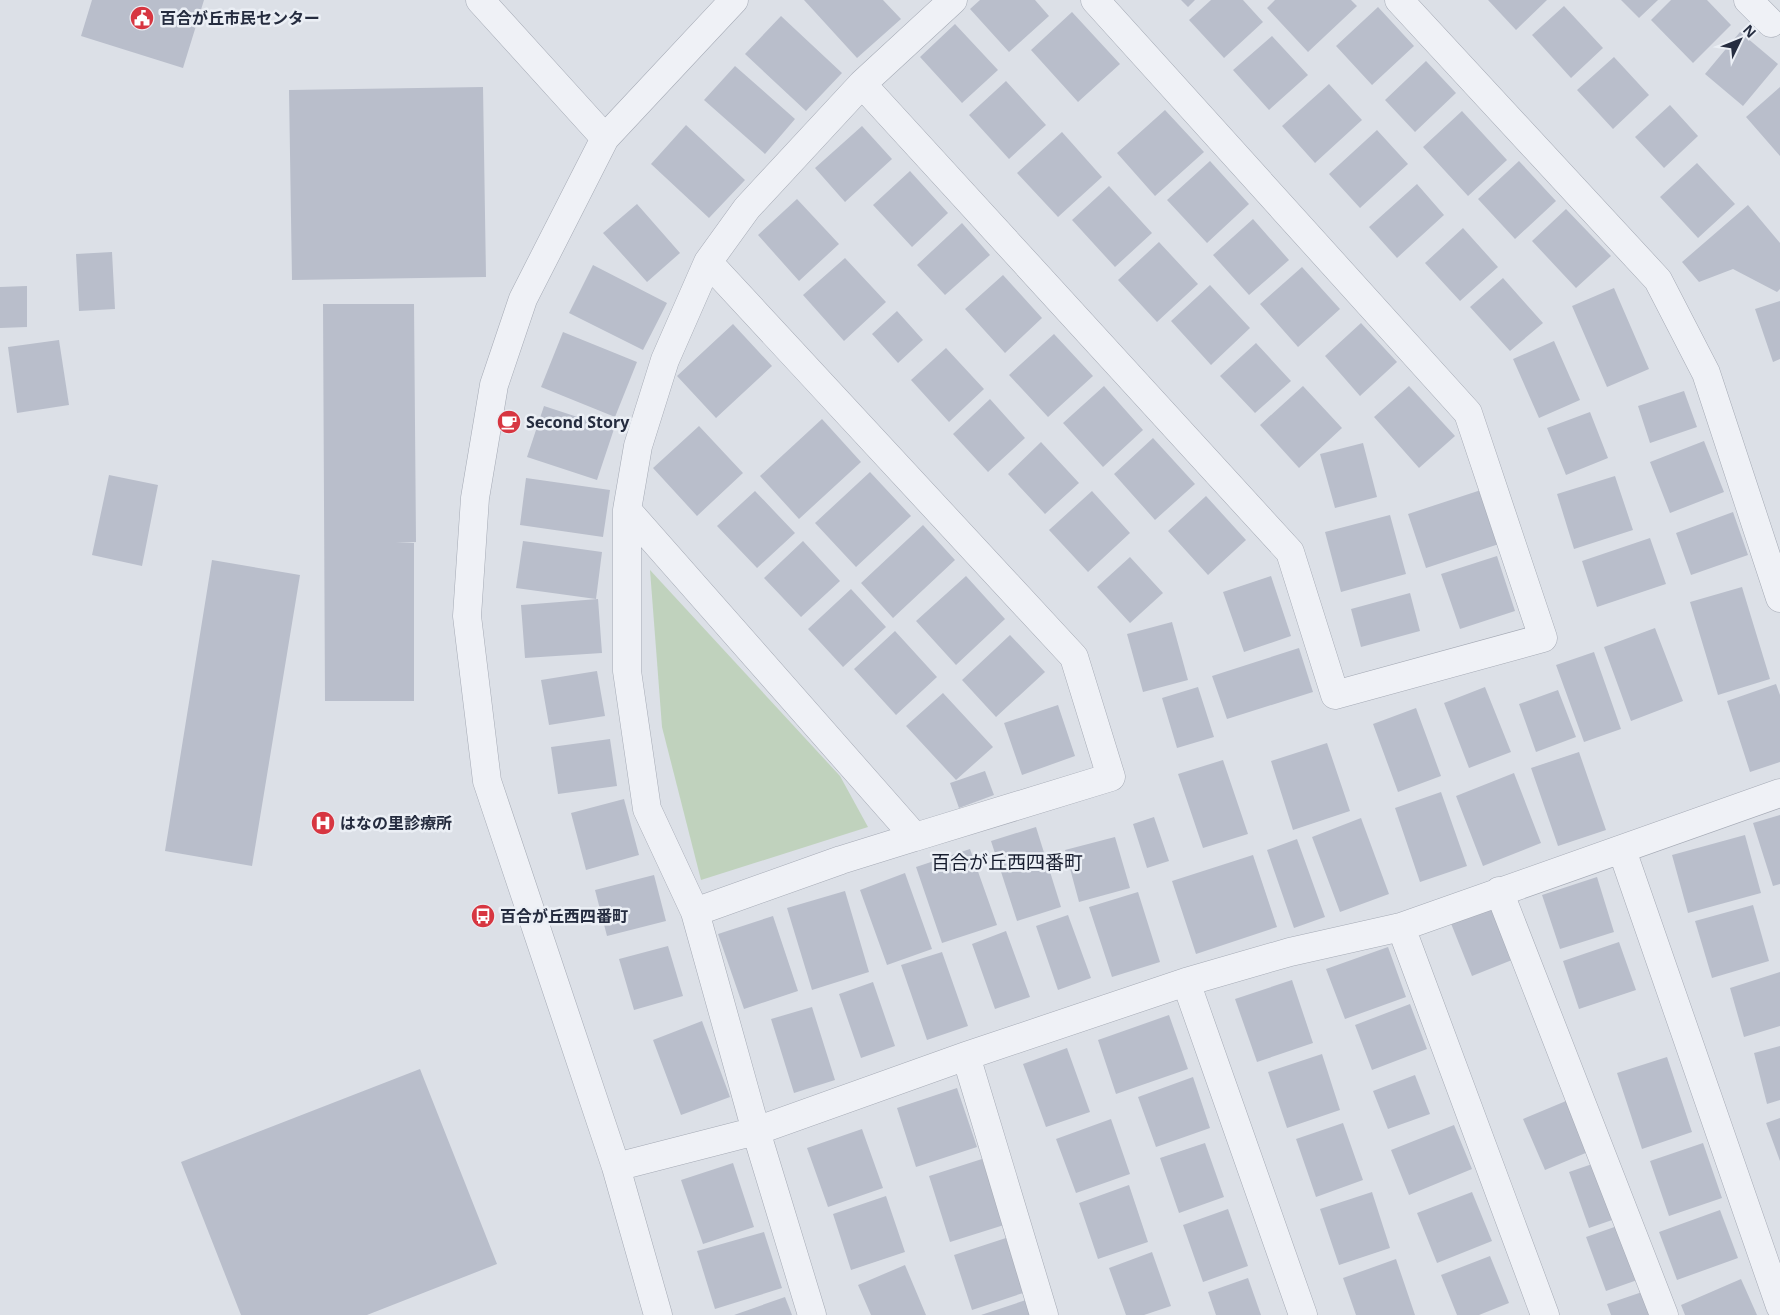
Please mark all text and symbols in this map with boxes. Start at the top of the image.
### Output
public building icon: 百合が丘市民センター [129,5,155,31]
place label: 百合が丘市民センター [160,7,320,29]
north arrow [1715,15,1765,65]
text: N [1739,20,1761,41]
cafe icon: Second Story [496,409,522,435]
place label: Second Story [526,411,630,433]
hospital icon: はなの里診療所 [310,810,336,836]
place label: はなの里診療所 [340,812,452,834]
district label: 百合が丘西四番町 [931,849,1083,875]
bus stop icon: 百合が丘西四番町 [470,903,496,929]
place label: 百合が丘西四番町 [500,905,628,927]

